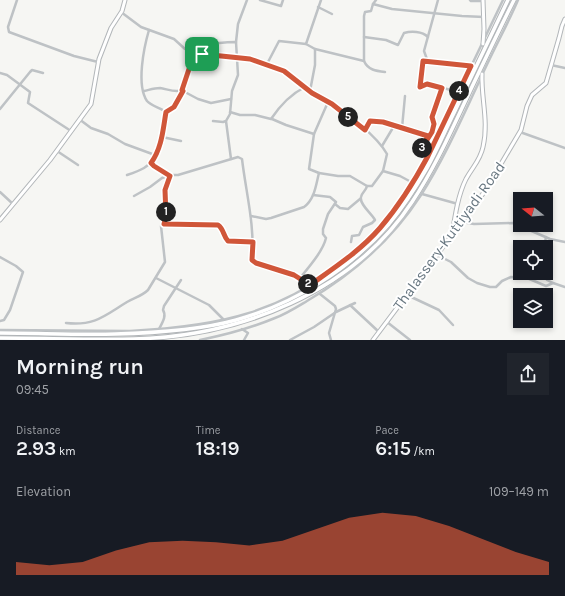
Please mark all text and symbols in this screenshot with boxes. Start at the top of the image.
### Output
pin [185,37,219,71]
icon: arrive [191,43,213,65]
pin: 4 [449,81,469,101]
text: 4 [456,84,462,97]
pin: 5 [338,107,358,127]
text: 5 [345,110,351,123]
pin: 3 [412,138,432,158]
text: 3 [419,141,425,154]
street label: Thalassery-Kuttiyadi Road [389,158,509,314]
north arrow [513,192,553,232]
map controls [513,192,553,328]
pin: 1 [156,202,176,222]
text: 1 [164,205,168,218]
button: locate [513,240,553,280]
pin: 2 [298,274,318,294]
text: 2 [305,277,311,290]
button: layers [513,288,553,328]
button: share [507,353,549,395]
text: Morning run [16,354,144,380]
text: 09:45 [16,382,49,397]
text: Distance [16,424,60,437]
text: Time [196,424,220,437]
text: Pace [375,424,399,437]
text: 2.93 [16,437,56,460]
text: 18:19 [196,437,240,460]
text: 6:15 [375,437,411,460]
text: km [56,445,75,458]
text: /km [411,445,435,458]
text: Elevation [16,484,71,499]
text: 109–149 m [489,484,549,499]

